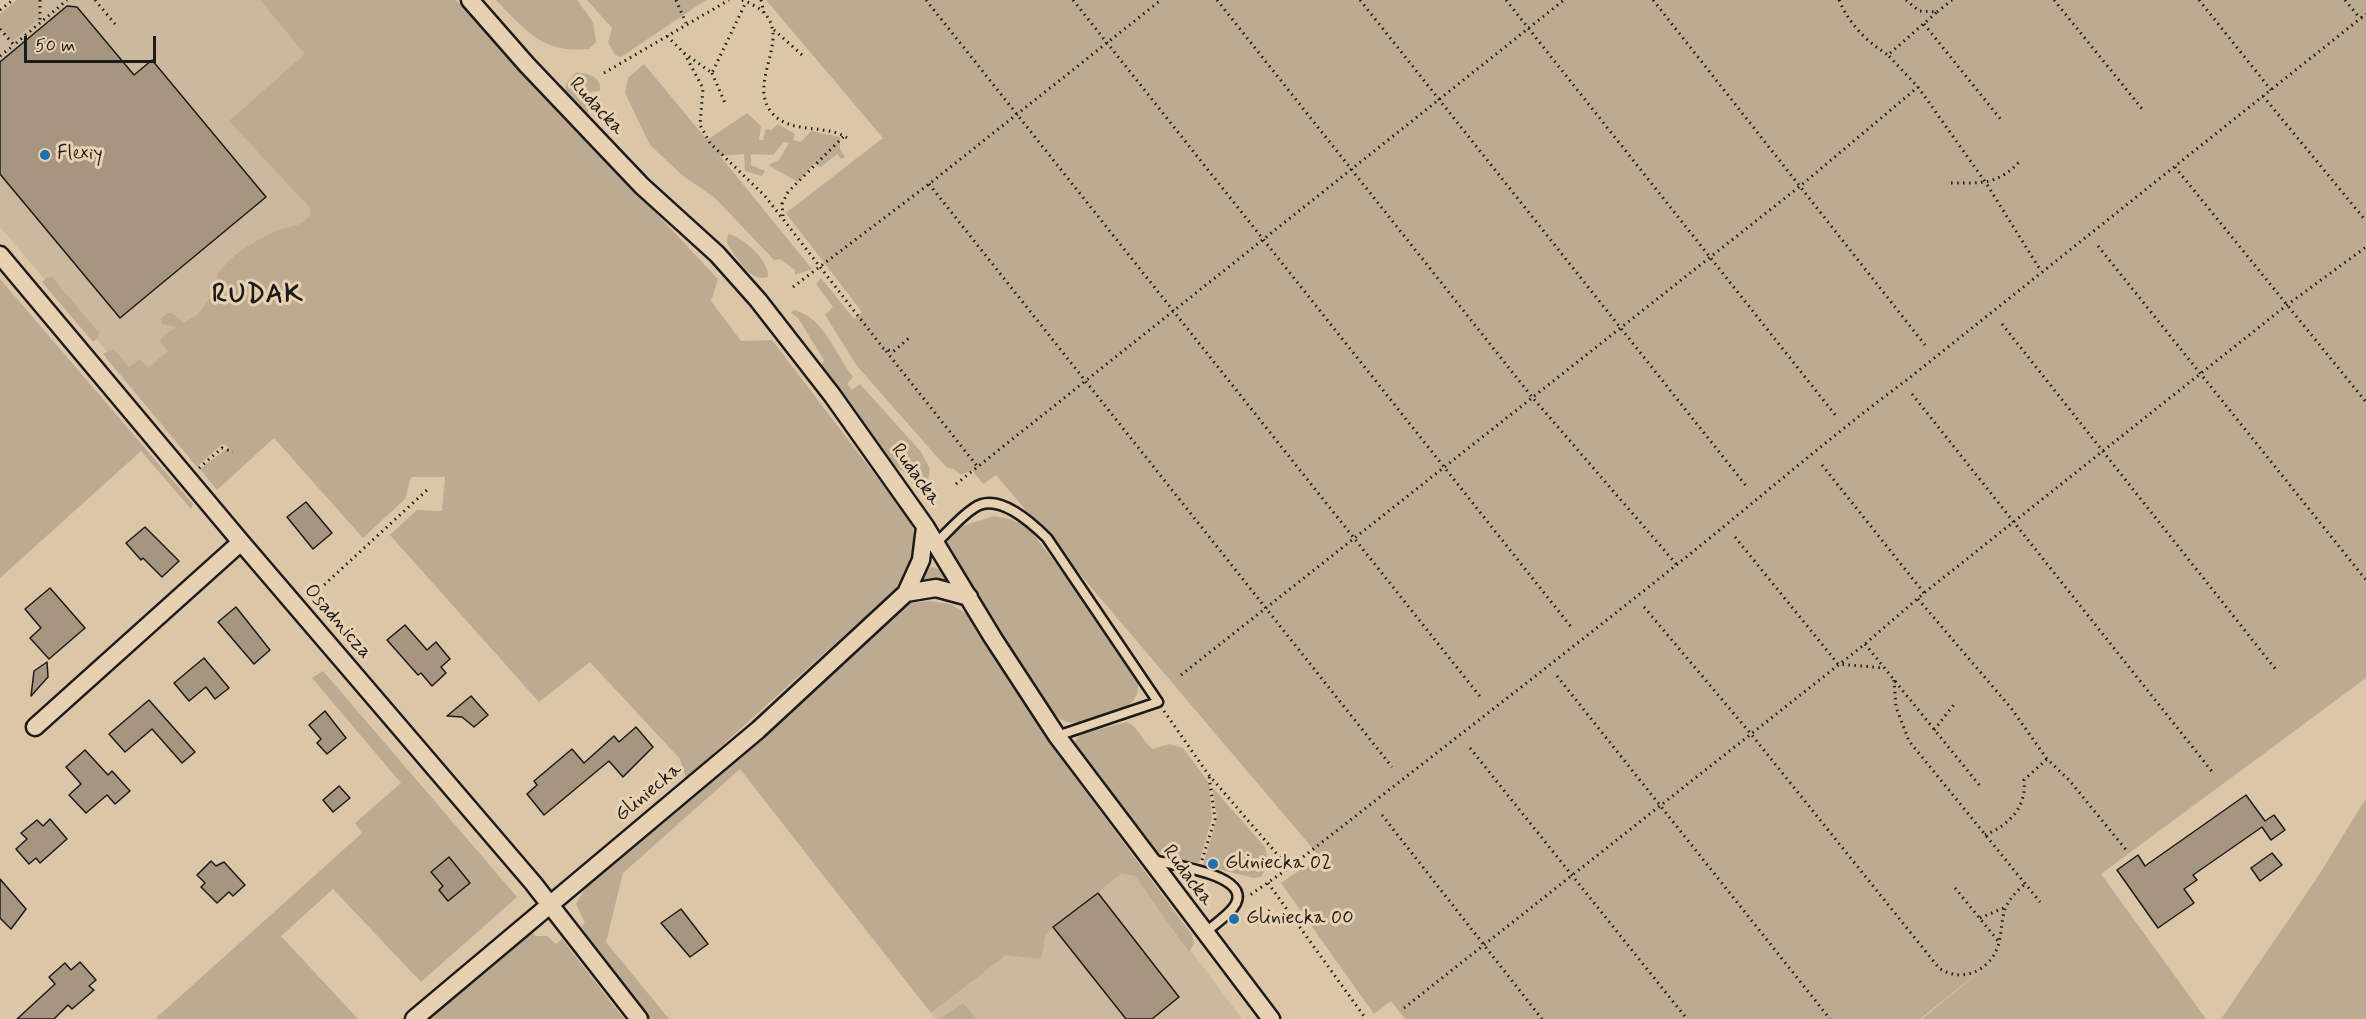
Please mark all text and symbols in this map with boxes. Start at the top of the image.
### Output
scale bar [27,24,159,62]
text: 50 m [35,34,75,58]
street label: Rudacka [563,73,629,141]
place label: Flexiy [57,143,103,167]
marker: Flexiy [38,148,52,162]
district label: RUDAK [214,281,302,313]
street label: Rudacka [885,439,945,511]
street label: Osadnicza [298,580,376,664]
street label: Gliniecka [611,758,687,828]
street label: Rudacka [1156,841,1218,911]
place label: Gliniecka 02 [1225,852,1332,876]
marker: Gliniecka 02 [1206,857,1220,871]
place label: Gliniecka 00 [1246,907,1354,931]
marker: Gliniecka 00 [1227,912,1241,926]

